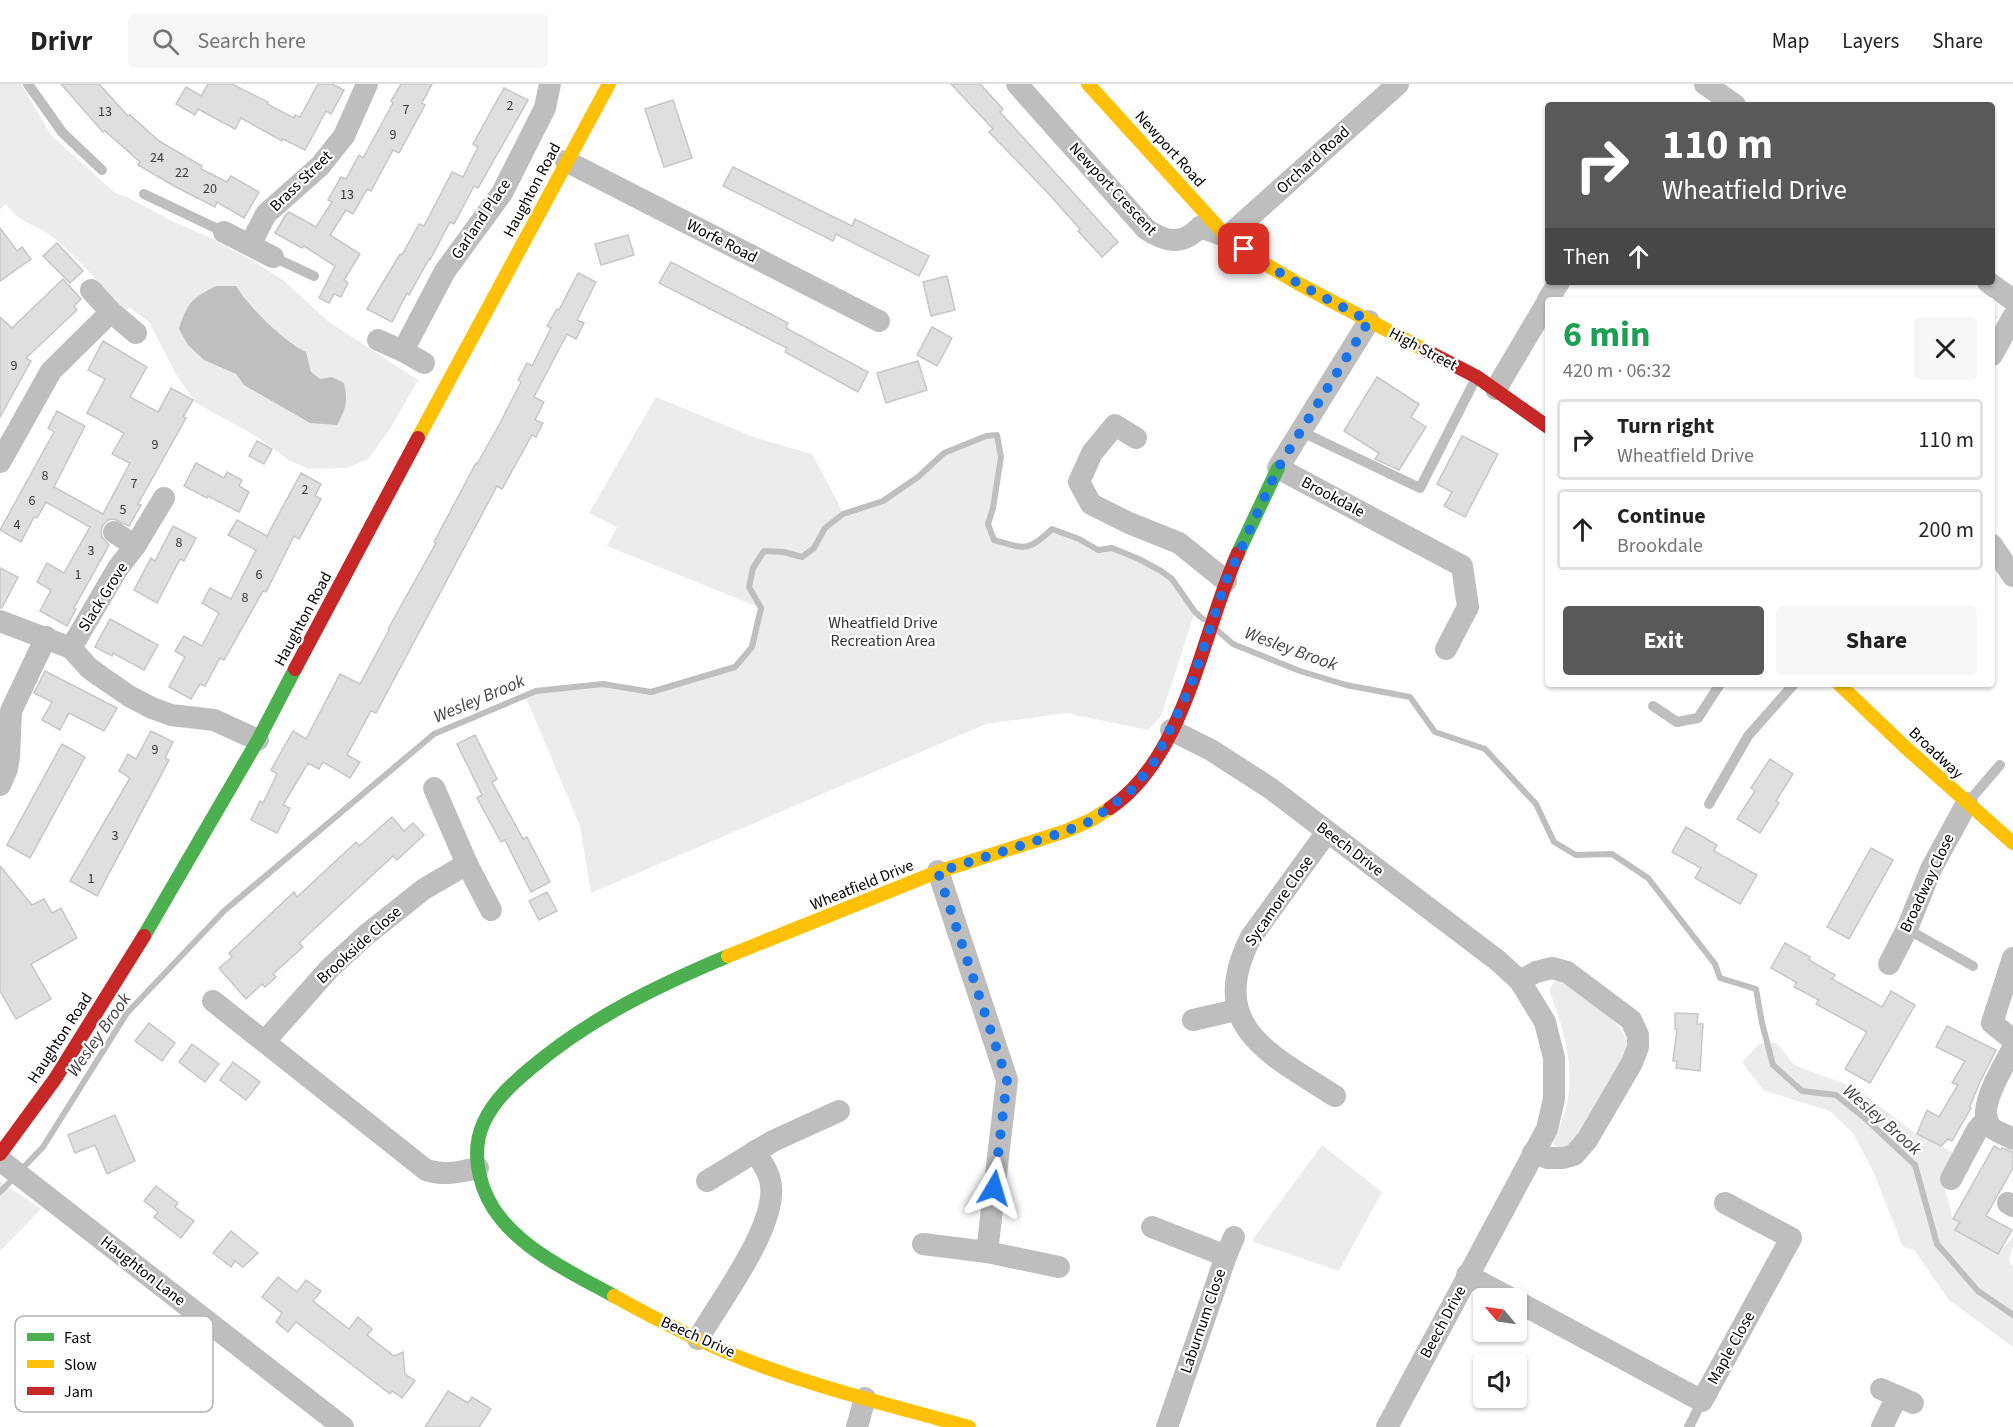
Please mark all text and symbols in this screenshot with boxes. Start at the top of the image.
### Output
search box [128,14,548,68]
text: Drivr [30,21,92,61]
icon: search [149,25,182,58]
text: Search here [197,25,306,57]
text: Map [1772,26,1809,56]
text: Layers [1842,26,1899,56]
text: Share [1932,26,1983,56]
house number: 2 [507,96,514,116]
house number: 7 [403,100,410,120]
house number: 13 [98,102,112,122]
street label: Newport Road [1130,106,1210,192]
text: 110 m [1662,115,1773,175]
street label: Orchard Road [1271,121,1355,199]
house number: 9 [390,125,397,145]
icon: right [1563,126,1641,204]
street label: Newport Crescent [1064,138,1162,241]
street label: Haughton Road [498,139,566,241]
street label: Brass Street [265,145,338,216]
house number: 24 [150,148,164,168]
house number: 22 [175,163,189,183]
text: Wheatfield Drive [1662,171,1847,210]
street label: Garland Place [446,174,516,264]
house number: 20 [203,179,217,199]
house number: 13 [340,185,354,205]
street label: Worfe Road [683,214,761,268]
pin [1218,223,1269,274]
icon: arrive [1227,232,1260,265]
icon: ahead [1622,240,1655,273]
text: Then [1563,241,1610,273]
text: 6 min [1563,309,1651,360]
button: close [1914,317,1977,380]
street label: High Street [1385,322,1462,376]
house number: 9 [11,356,18,376]
text: 420 m · 06:32 [1563,357,1671,385]
text: Turn right [1617,410,1714,442]
icon: right [1566,423,1599,456]
text: 110 m [1919,424,1974,456]
house number: 9 [152,435,159,455]
text: Wheatfield Drive [1617,442,1754,470]
house number: 8 [42,466,49,486]
street label: Brookdale [1297,471,1369,523]
house number: 7 [131,474,138,494]
house number: 2 [302,480,309,500]
house number: 6 [29,491,36,511]
house number: 5 [120,500,127,520]
text: Continue [1617,500,1706,532]
icon: ahead [1566,513,1599,546]
text: 200 m [1919,514,1974,546]
house number: 4 [14,515,21,535]
text: Brookdale [1617,532,1703,560]
house number: 8 [176,533,183,553]
house number: 3 [88,541,95,561]
street label: Slack Grove [73,558,133,636]
house number: 1 [75,565,82,585]
house number: 6 [256,565,263,585]
street label: Haughton Road [269,568,337,670]
house number: 8 [242,588,249,608]
button: Exit [1563,606,1764,675]
button: Share [1776,606,1977,675]
park label: Wheatfield Drive Recreation Area [828,612,938,652]
water label: Wesley Brook [1241,621,1341,678]
water label: Wesley Brook [429,668,529,729]
street label: Broadway [1904,722,1968,784]
house number: 9 [152,740,159,760]
street label: Beech Drive [1312,816,1388,882]
house number: 3 [112,826,119,846]
street label: Broadway Close [1894,830,1960,936]
street label: Sycamore Close [1240,851,1318,951]
street label: Wheatfield Drive [807,854,917,916]
house number: 1 [88,869,95,889]
street label: Brookside Close [312,901,406,989]
street label: Haughton Road [22,988,98,1088]
water label: Wesley Brook [61,988,137,1082]
water label: Wesley Brook [1837,1079,1927,1162]
position arrow [962,1156,1026,1220]
street label: Haughton Lane [96,1231,190,1311]
street label: Laburnum Close [1175,1266,1231,1376]
street label: Beech Drive [1415,1282,1471,1362]
north arrow [1473,1288,1527,1342]
map controls [1473,1288,1527,1408]
street label: Maple Close [1702,1308,1760,1388]
street label: Beech Drive [657,1311,739,1363]
legend [15,1316,213,1412]
text: Fast [64,1327,92,1349]
text: Slow [64,1354,97,1376]
button: sound [1473,1354,1527,1408]
text: Jam [64,1381,93,1403]

